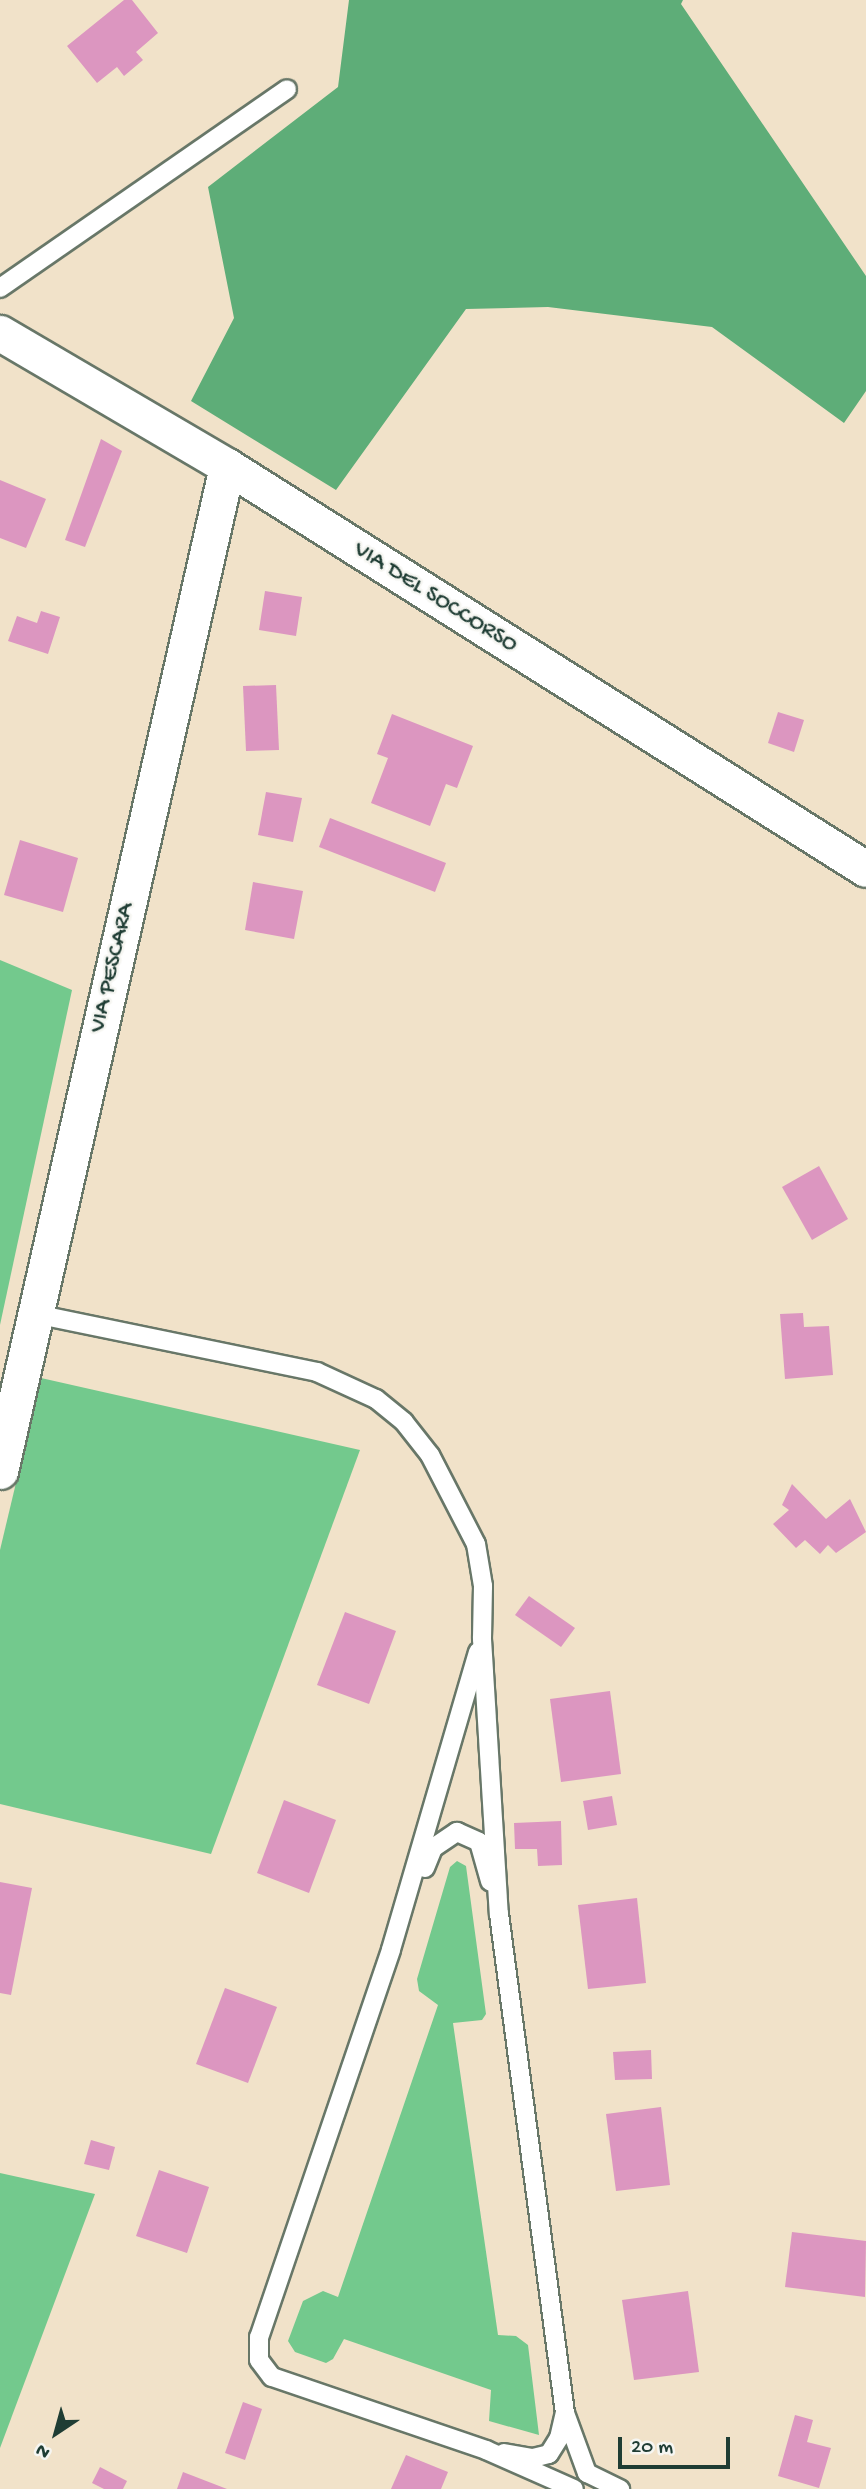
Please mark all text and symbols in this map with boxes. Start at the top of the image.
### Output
street label: VIA DEL SOCCORSO [348,536,522,660]
street label: VIA PESCARA [84,900,142,1036]
north arrow [21,2398,91,2468]
scale bar [621,2422,733,2466]
text: 20 m [631,2436,673,2461]
text: N [32,2437,55,2463]

